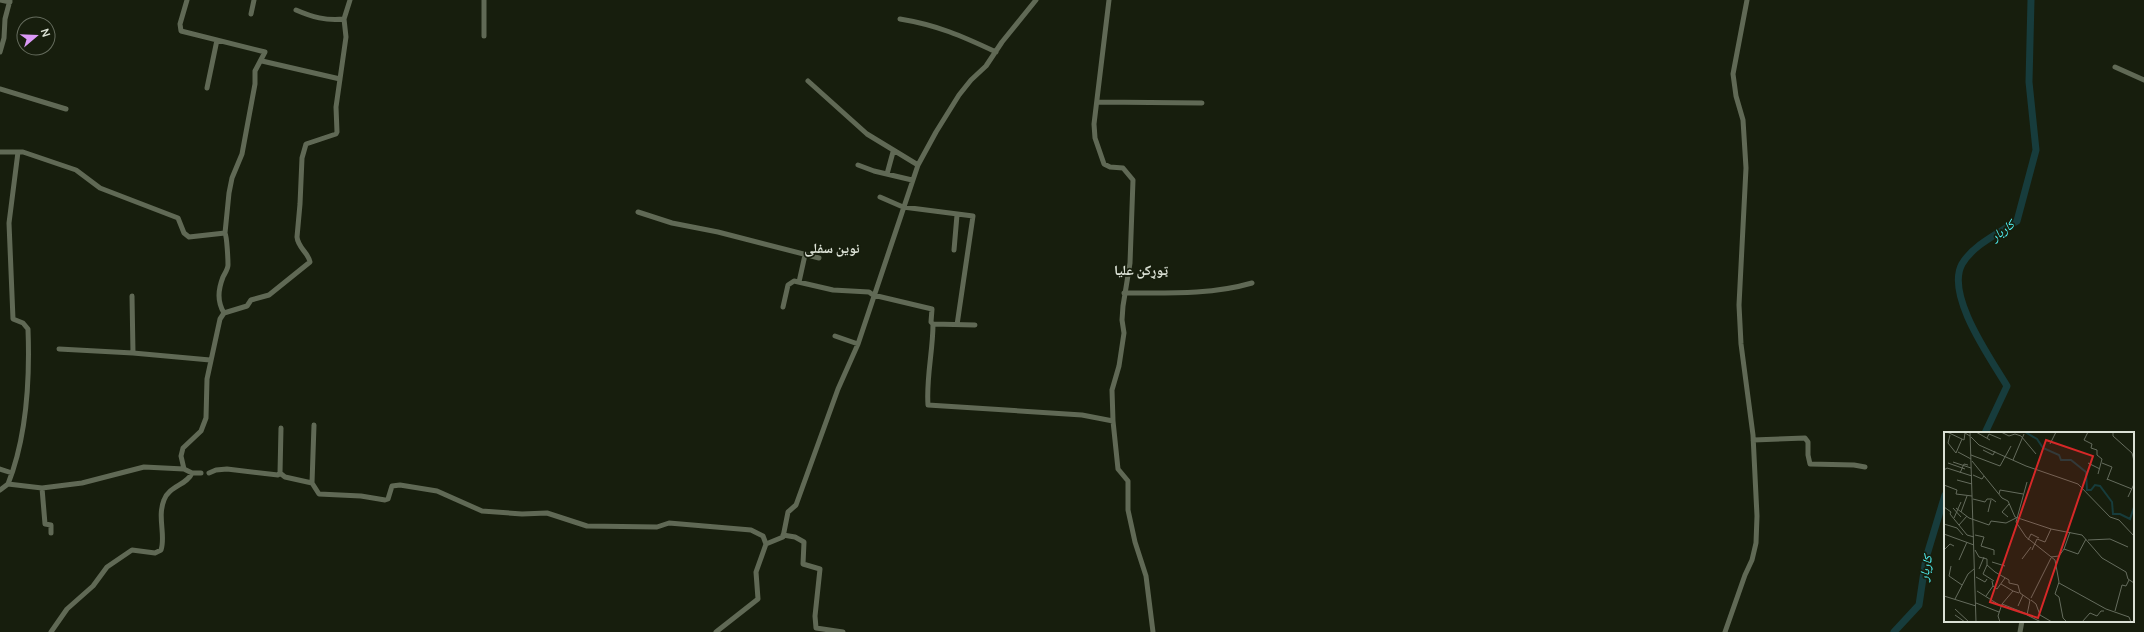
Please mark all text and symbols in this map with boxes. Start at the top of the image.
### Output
north arrow [16,16,56,56]
text: N [38,26,54,39]
water label: کاربار [1986,214,2020,245]
district label: نوین سفلى [804,238,860,257]
district label: ټوړکن علیا [1114,260,1168,279]
inset map [1944,432,2134,622]
water label: کاربار [1914,551,1937,583]

